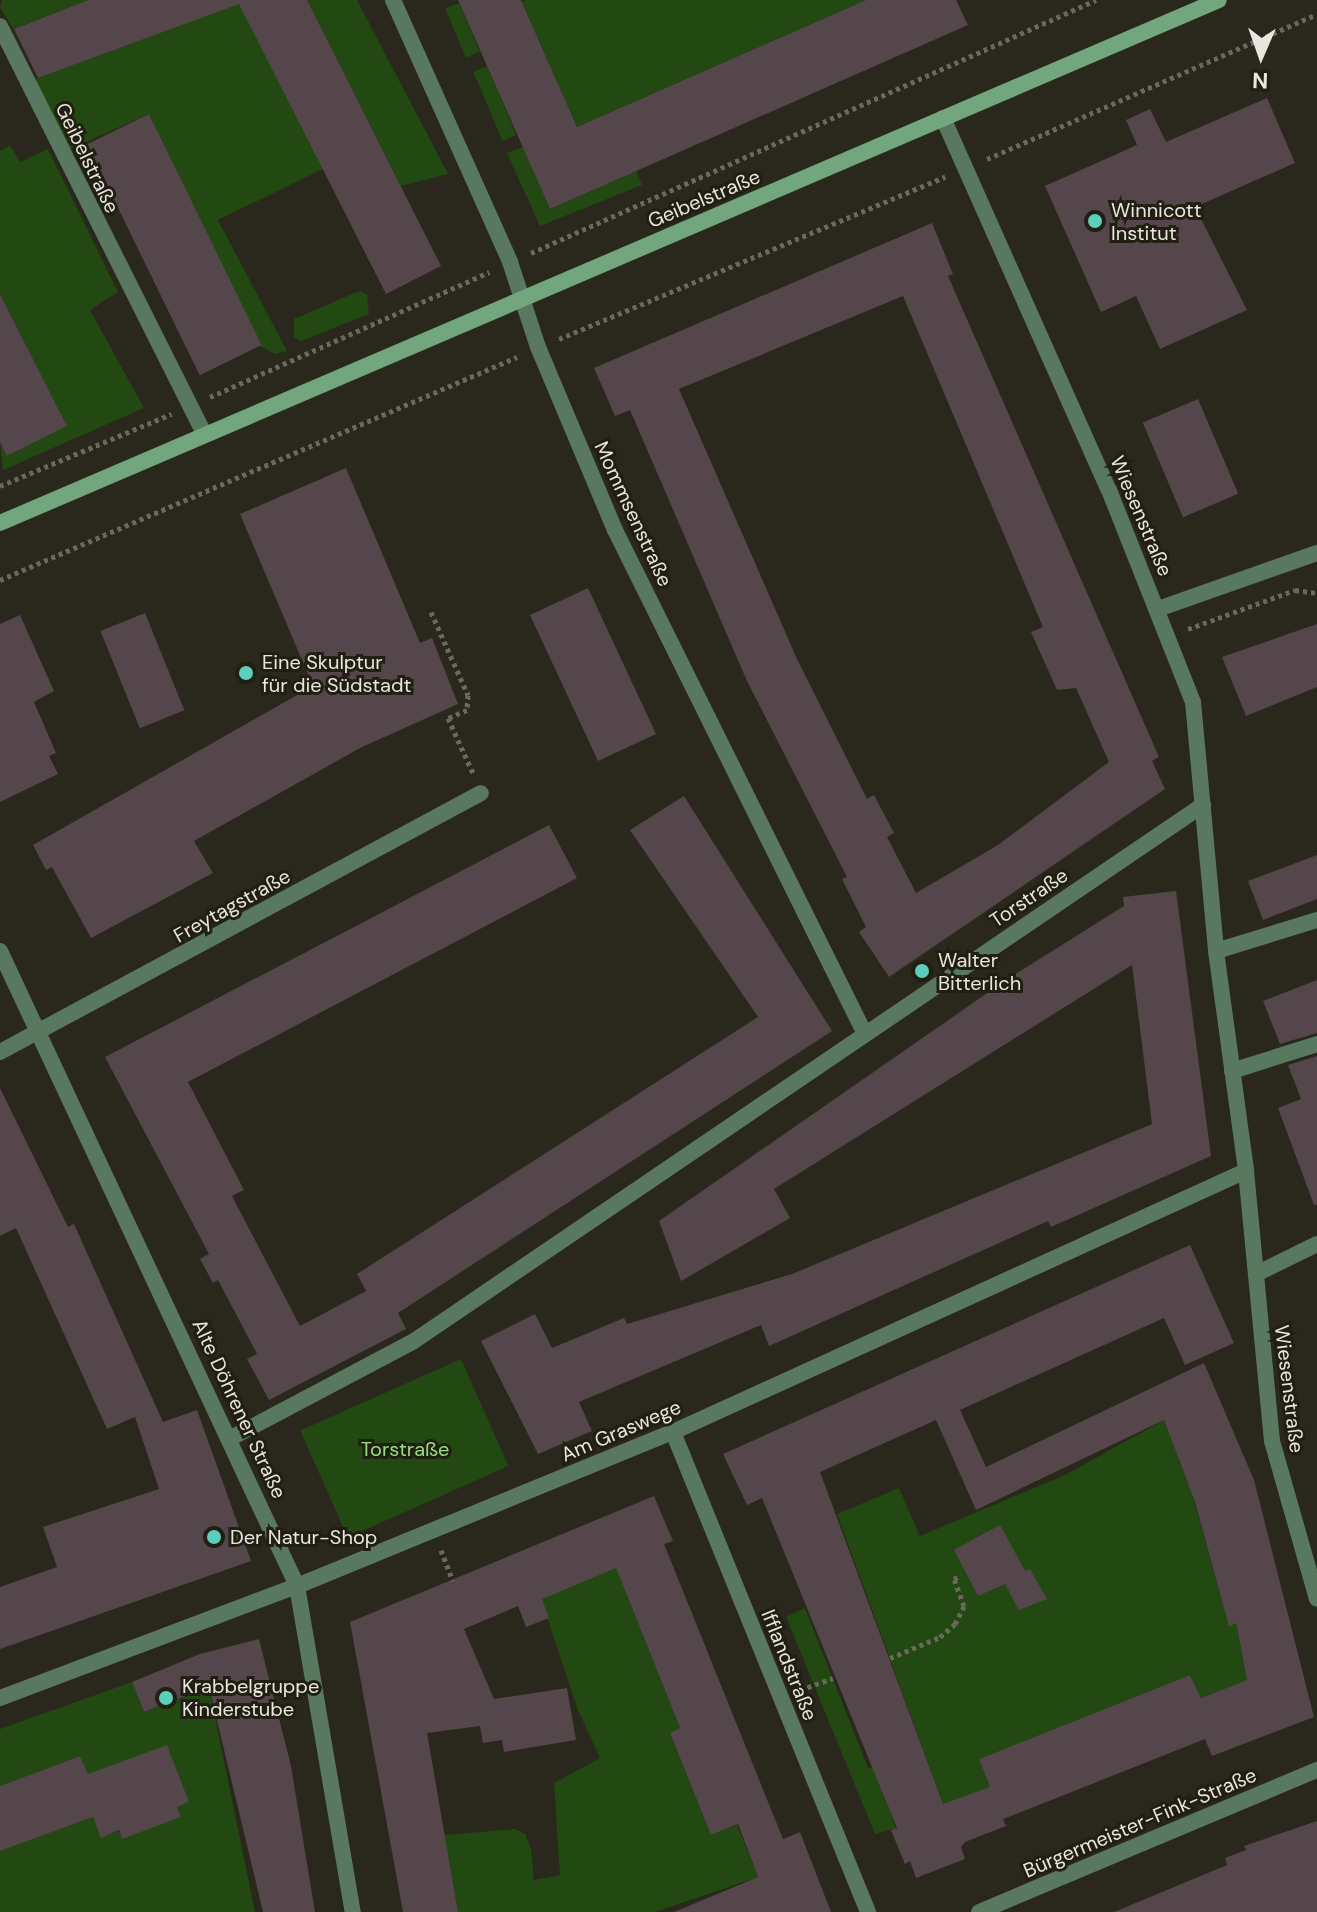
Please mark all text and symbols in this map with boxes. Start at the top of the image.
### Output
north arrow [1221,16,1301,96]
text: N [1252,66,1269,95]
street label: Geibelstraße [50,99,124,217]
street label: Geibelstraße [644,165,764,233]
place label: Winnicott Institut [1111,198,1201,245]
marker: Winnicott Institut [1086,212,1104,230]
street label: Mommsenstraße [589,438,677,590]
street label: Wiesenstraße [1105,452,1177,580]
place label: Eine Skulptur für die Südstadt [262,650,411,697]
marker: Eine Skulptur für die Südstadt [237,664,255,682]
street label: Torstraße [986,863,1072,933]
street label: Freytagstraße [169,864,295,948]
place label: Walter Bitterlich [938,948,1021,995]
marker: Walter Bitterlich [913,962,931,980]
street label: Alte Döhrener Straße [187,1316,291,1502]
street label: Wiesenstraße [1269,1324,1309,1454]
street label: Am Graswege [557,1395,685,1467]
park label: Torstraße [361,1437,449,1461]
place label: Der Natur-Shop [230,1525,377,1549]
marker: Der Natur-Shop [205,1528,223,1546]
street label: Ifflandstraße [756,1606,822,1724]
place label: Krabbelgruppe Kinderstube [182,1674,319,1721]
marker: Krabbelgruppe Kinderstube [157,1689,175,1707]
street label: Bürgermeister-Fink-Straße [1020,1763,1260,1883]

